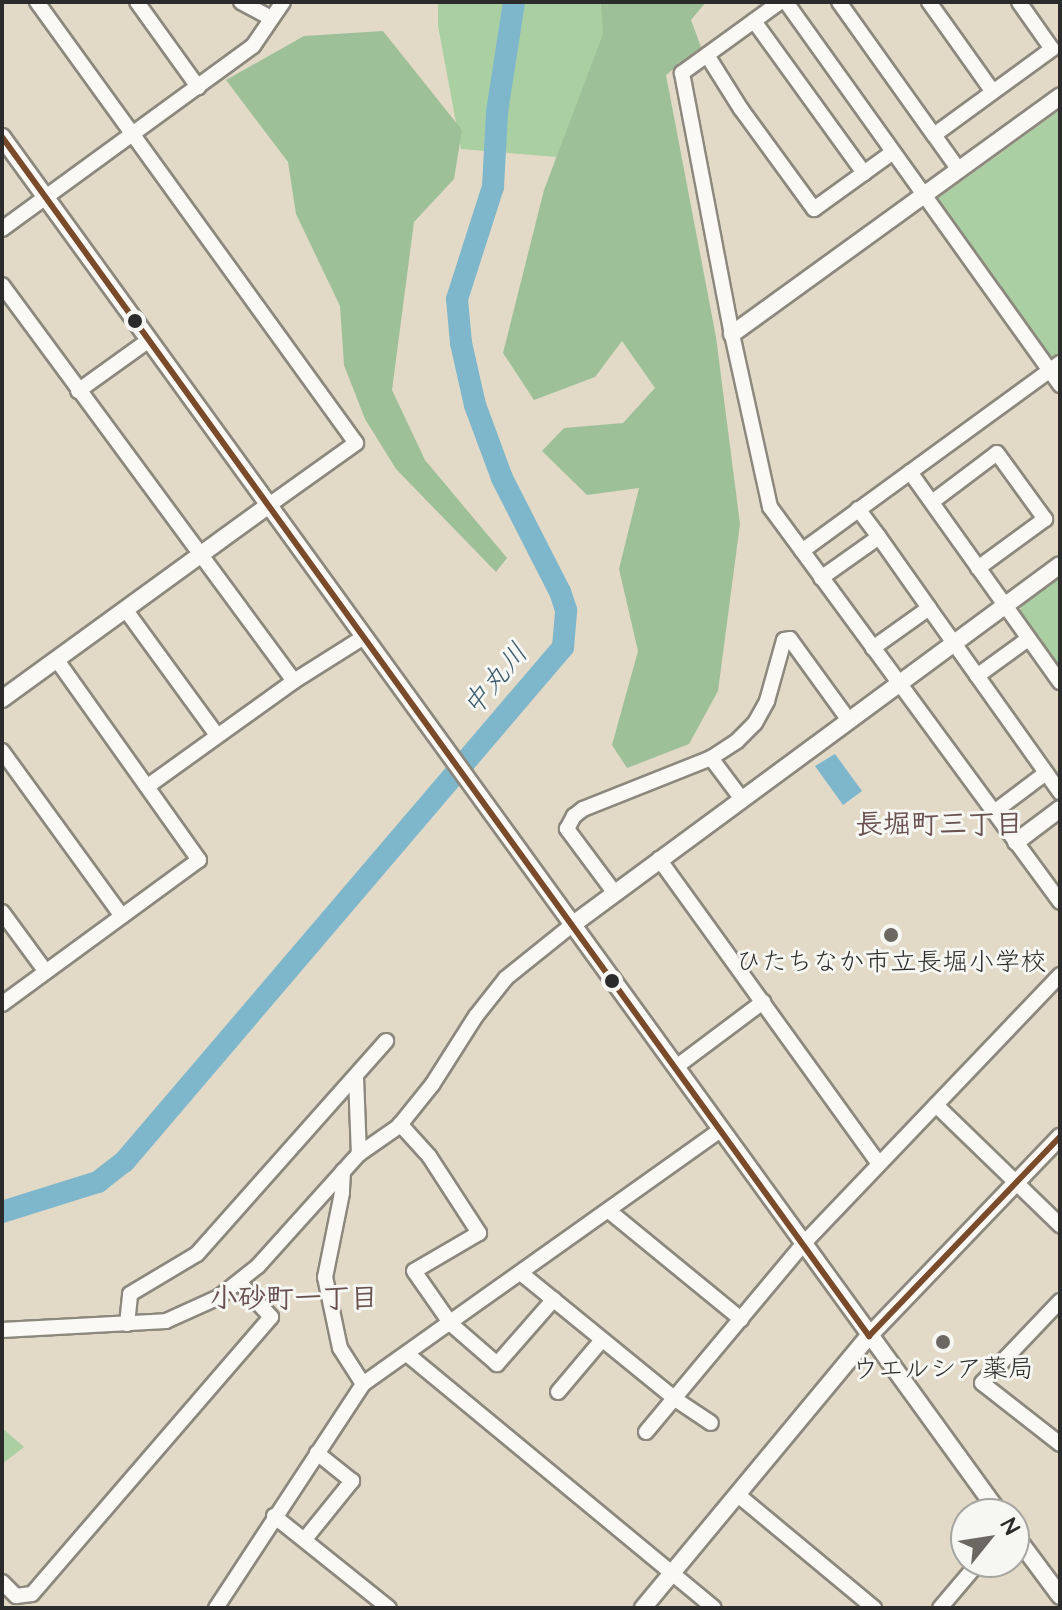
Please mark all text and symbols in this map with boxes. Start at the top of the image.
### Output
unlabelled marker [127,313,143,329]
water label: 中丸川 [456,637,536,723]
district label: 長堀町三丁目 [855,808,1023,842]
marker: ひたちなか市立長堀小学校 [882,926,900,944]
place label: ひたちなか市立長堀小学校 [735,947,1047,979]
unlabelled marker [604,973,620,989]
district label: 小砂町一丁目 [210,1282,378,1316]
marker: ウエルシア薬局 [934,1333,952,1351]
place label: ウエルシア薬局 [852,1354,1034,1386]
north arrow [950,1498,1030,1578]
text: N [993,1513,1026,1540]

